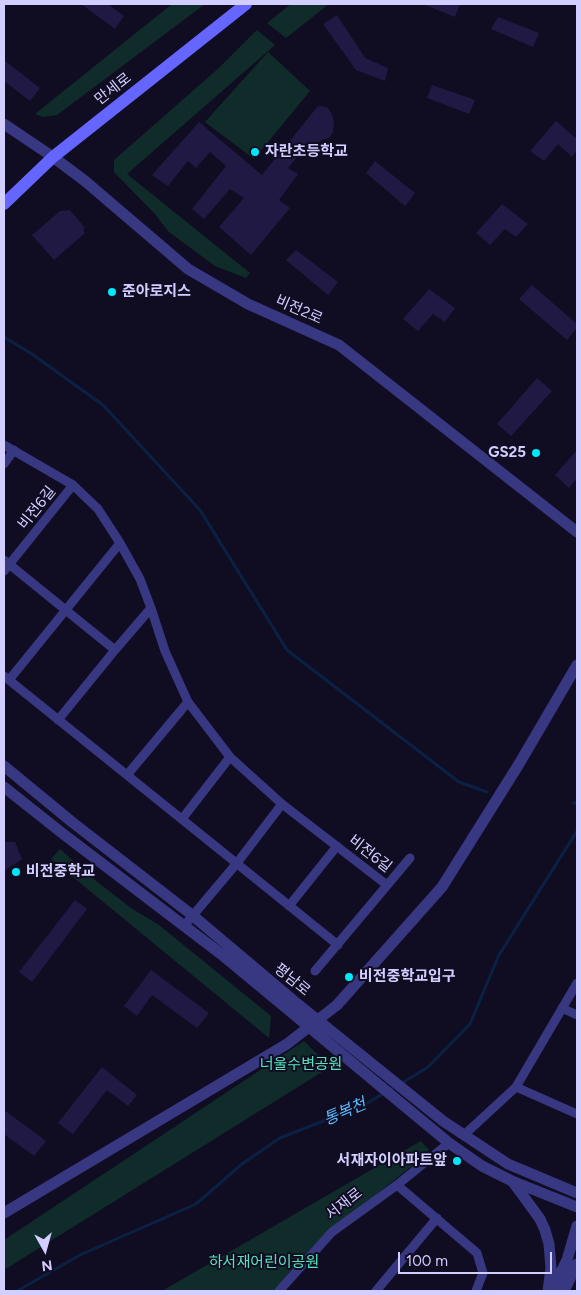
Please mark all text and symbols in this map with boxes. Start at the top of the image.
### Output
street label: 만세로 [91,69,135,109]
place label: 자란초등학교 [265,143,348,161]
marker: 자란초등학교 [249,146,261,158]
place label: 준아로지스 [122,283,191,301]
marker: 준아로지스 [106,286,118,298]
street label: 비전2로 [273,292,325,328]
place label: GS25 [488,444,526,462]
marker: GS25 [530,447,542,459]
street label: 비전6길 [14,483,60,533]
street label: 비전6길 [345,832,395,876]
place label: 비전중학교 [26,863,95,881]
marker: 비전중학교 [10,866,22,878]
street label: 평남로 [270,960,314,1000]
place label: 비전중학교입구 [359,968,456,986]
marker: 비전중학교입구 [343,971,355,983]
park label: 너울수변공원 [260,1056,342,1074]
water label: 통복천 [321,1095,369,1129]
place label: 서재자이아파트앞 [337,1152,447,1170]
marker: 서재자이아파트앞 [451,1155,463,1167]
street label: 서재로 [322,1184,366,1224]
north arrow [20,1225,70,1275]
scale bar [401,1242,555,1274]
text: 100 m [406,1252,448,1270]
park label: 하서재어린이공원 [209,1254,319,1272]
text: N [40,1256,53,1274]

